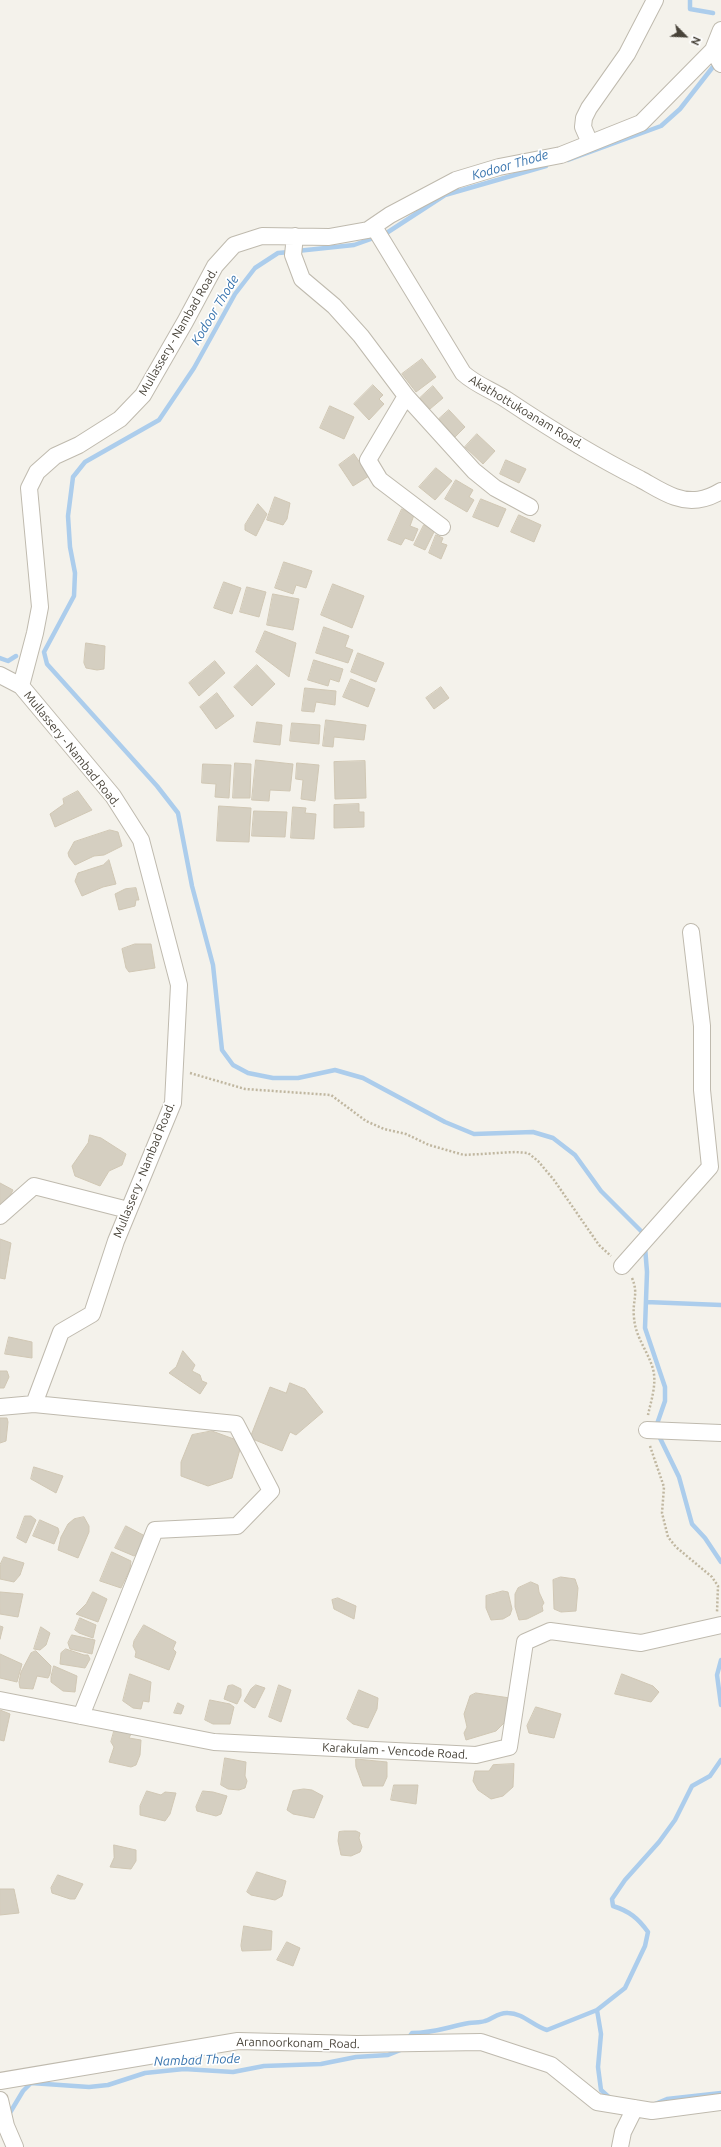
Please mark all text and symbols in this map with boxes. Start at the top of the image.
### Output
north arrow [665,16,705,56]
text: N [689,35,703,47]
water label: Kodoor Thode [470,147,550,183]
street label: Mullassery - Nambad Road. [136,266,220,398]
water label: Kodoor Thode [188,272,242,348]
street label: Akathottukoanam Road. [466,372,586,452]
street label: Mullassery - Nambad Road. [21,688,123,810]
street label: Mullassery - Nambad Road. [110,1100,178,1240]
street label: Karakulam - Vencode Road. [322,1740,468,1762]
street label: Arannoorkonam_Road. [236,2035,360,2051]
water label: Nambad Thode [154,2051,240,2069]

